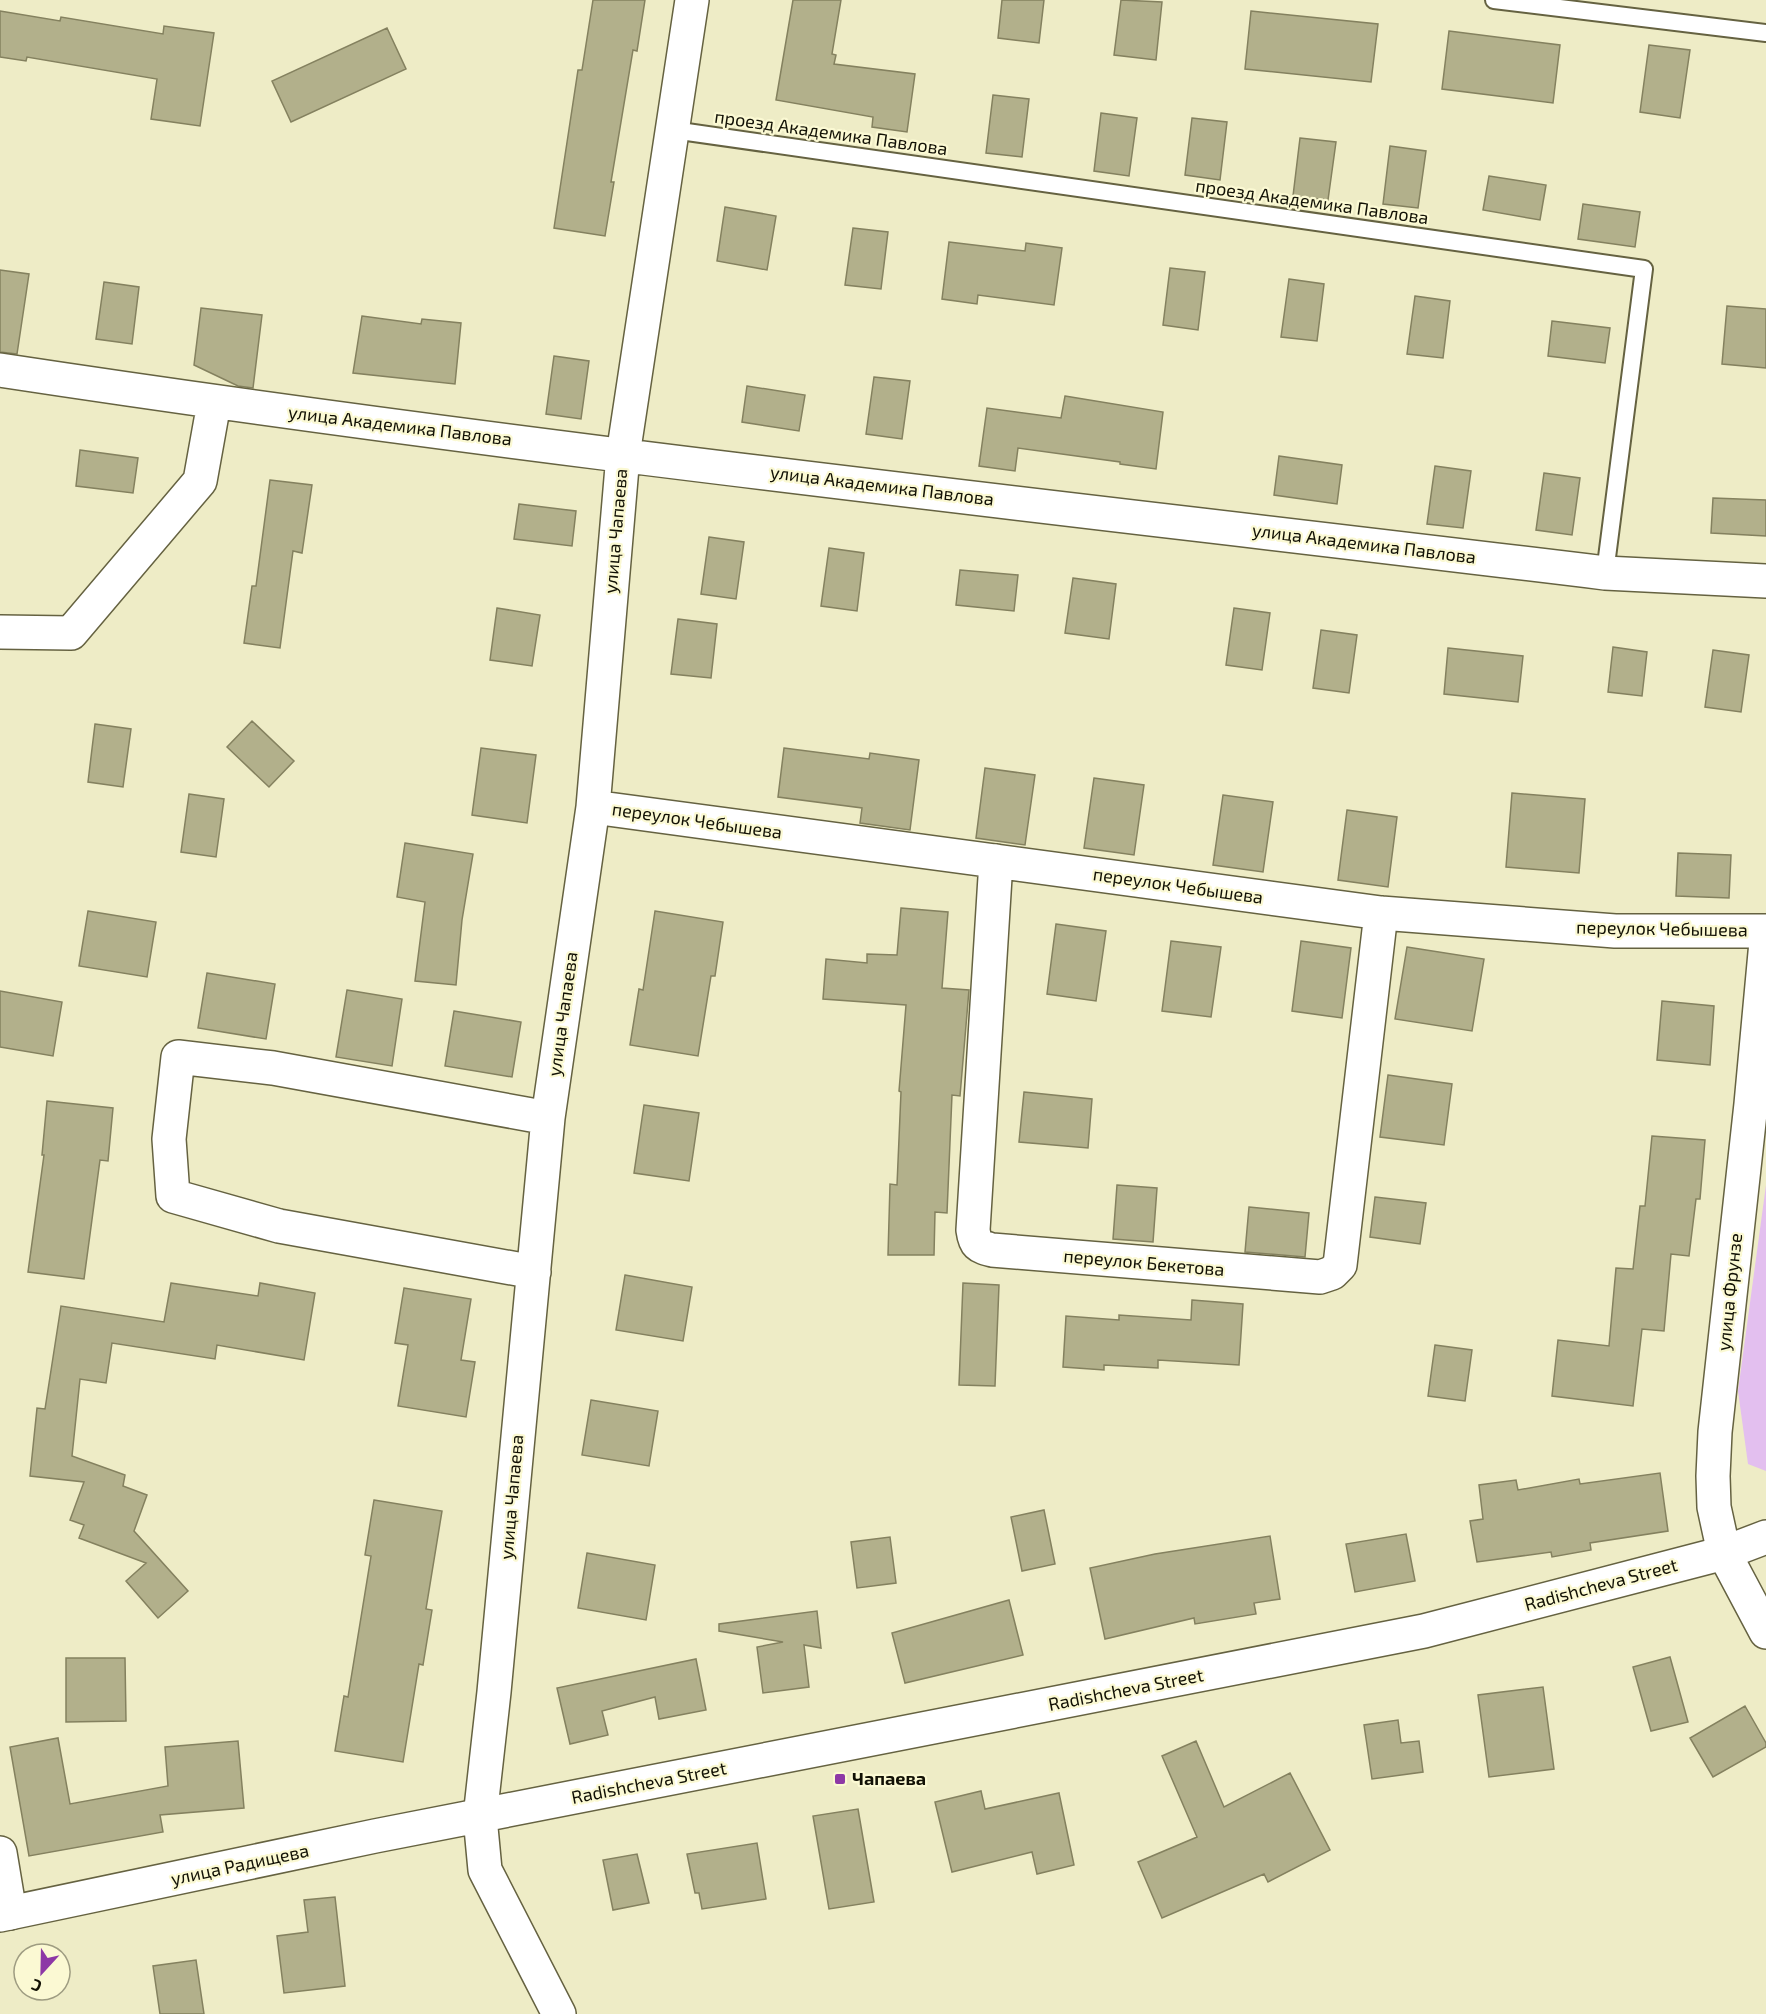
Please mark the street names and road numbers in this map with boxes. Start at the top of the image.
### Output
street label: проезд Академика Павлова [713,105,949,159]
street label: проезд Академика Павлова [1194,174,1430,228]
street label: улица Академика Павлова [287,400,513,450]
street label: улица Академика Павлова [769,460,995,510]
street label: улица Чапаева [599,467,631,594]
street label: улица Академика Павлова [1251,518,1477,568]
street label: переулок Чебышева [611,797,784,843]
street label: переулок Чебышева [1092,862,1265,908]
street label: переулок Чебышева [1576,916,1748,940]
street label: улица Чапаева [542,950,582,1077]
street label: улица Фрунзе [1712,1232,1746,1352]
street label: переулок Бекетова [1063,1244,1226,1280]
street label: улица Чапаева [495,1433,527,1560]
street label: Radishcheva Street [1522,1553,1680,1615]
street label: Radishcheva Street [1046,1663,1205,1715]
street label: Radishcheva Street [569,1756,728,1808]
street label: улица Радищева [169,1839,311,1889]

